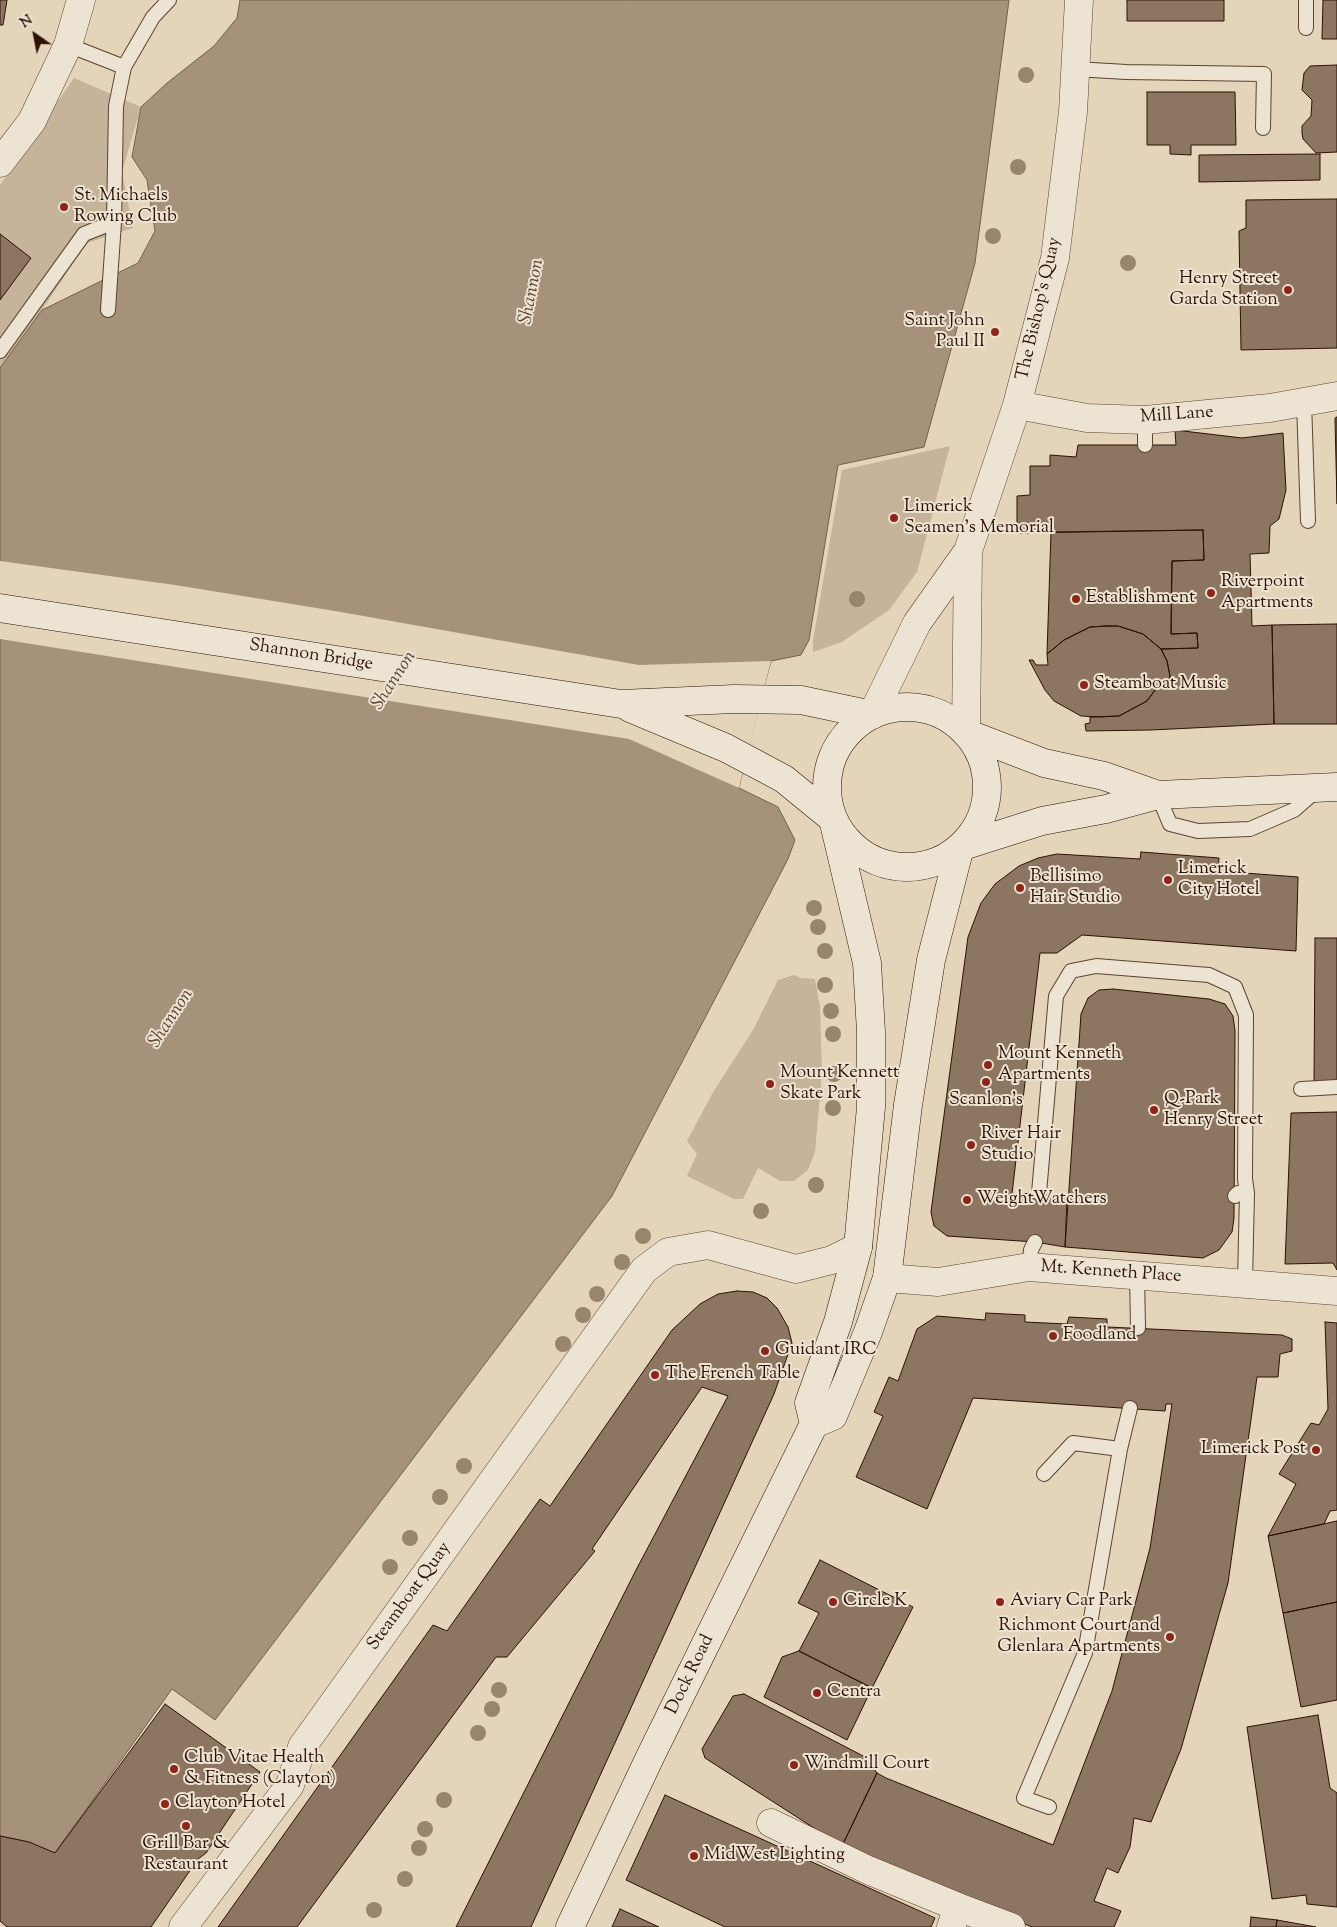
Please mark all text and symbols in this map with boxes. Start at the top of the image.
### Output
north arrow [10,10,60,60]
text: N [17,11,37,34]
place label: St. Michaels Rowing Club [74,186,177,228]
marker: St. Michaels Rowing Club [58,201,70,213]
street label: The Bishop's Quay [1013,235,1067,383]
water label: Shannon [516,258,550,326]
place label: Henry Street Garda Station [1170,269,1278,312]
marker: Henry Street Garda Station [1282,284,1294,296]
place label: Saint John Paul II [904,311,985,354]
marker: Saint John Paul II [989,326,1001,338]
street label: Mill Lane [1140,403,1214,429]
place label: Limerick Seamen's Memorial [904,497,1054,540]
marker: Limerick Seamen's Memorial [888,512,900,524]
place label: Riverpoint Apartments [1221,572,1313,614]
marker: Riverpoint Apartments [1205,587,1217,599]
place label: Establishment [1086,588,1195,610]
marker: Establishment [1070,593,1082,605]
street label: Shannon Bridge [247,636,375,676]
water label: Shannon [368,647,422,715]
place label: Steamboat Music [1094,674,1227,696]
marker: Steamboat Music [1078,679,1090,691]
place label: Limerick City Hotel [1178,859,1260,902]
place label: Bellisimo Hair Studio [1030,867,1120,910]
marker: Limerick City Hotel [1162,874,1174,886]
marker: Bellisimo Hair Studio [1014,882,1026,894]
water label: Shannon [145,985,199,1053]
place label: Mount Kenneth Apartments [998,1044,1122,1086]
marker: Mount Kenneth Apartments [982,1059,994,1071]
place label: Mount Kennett Skate Park [780,1063,899,1106]
marker: Scanlon's [980,1076,992,1088]
marker: Mount Kennett Skate Park [764,1078,776,1090]
place label: Q-Park Henry Street [1164,1089,1263,1132]
place label: Scanlon's [949,1090,1023,1112]
marker: Q-Park Henry Street [1148,1104,1160,1116]
place label: River Hair Studio [981,1124,1061,1166]
marker: River Hair Studio [965,1139,977,1151]
place label: WeightWatchers [977,1189,1107,1211]
marker: WeightWatchers [961,1194,973,1206]
street label: Mt. Kenneth Place [1040,1257,1182,1289]
place label: Foodland [1063,1325,1137,1347]
marker: Foodland [1047,1330,1059,1342]
place label: Guidant IRC [775,1340,877,1362]
marker: Guidant IRC [759,1345,771,1357]
place label: The French Table [665,1364,800,1386]
marker: The French Table [649,1369,661,1381]
place label: Limerick Post [1201,1439,1306,1461]
marker: Limerick Post [1310,1444,1322,1456]
street label: Steamboat Quay [363,1539,457,1655]
place label: Circle K [843,1591,907,1613]
place label: Aviary Car Park [1010,1591,1133,1613]
marker: Circle K [827,1596,839,1608]
marker: Aviary Car Park [994,1596,1006,1608]
place label: Richmont Court and Glenlara Apartments [997,1616,1160,1658]
marker: Richmont Court and Glenlara Apartments [1164,1631,1176,1643]
street label: Dock Road [662,1632,720,1718]
place label: Centra [827,1682,881,1704]
marker: Centra [811,1687,823,1699]
place label: Club Vitae Health & Fitness (Clayton) [184,1748,336,1790]
place label: Windmill Court [804,1754,930,1776]
marker: Windmill Court [788,1759,800,1771]
marker: Club Vitae Health & Fitness (Clayton) [168,1763,180,1775]
place label: Clayton Hotel [175,1793,286,1815]
marker: Clayton Hotel [159,1798,171,1810]
marker: Grill Bar & Restaurant [180,1820,192,1832]
place label: Grill Bar & Restaurant [142,1834,230,1876]
place label: MidWest Lighting [704,1845,845,1867]
marker: MidWest Lighting [688,1850,700,1862]

